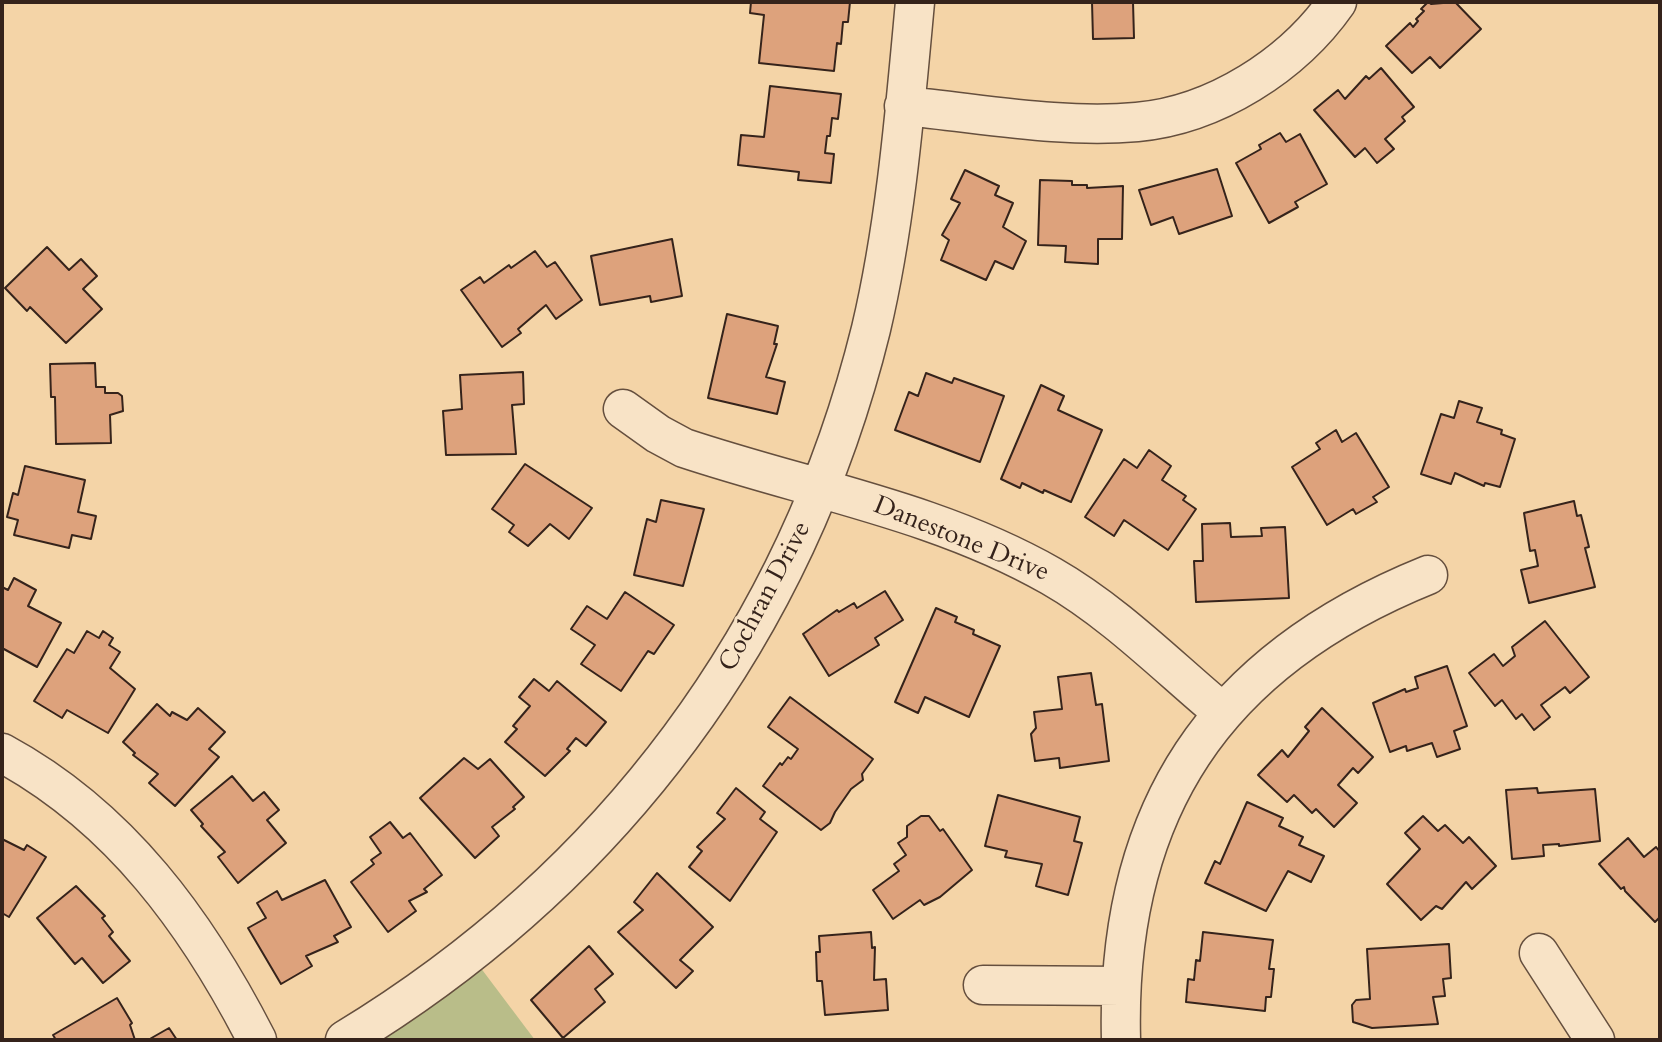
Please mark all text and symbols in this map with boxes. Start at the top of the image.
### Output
street label: Danestone Drive [869,491,1053,589]
street label: Cochran Drive [713,517,819,677]

